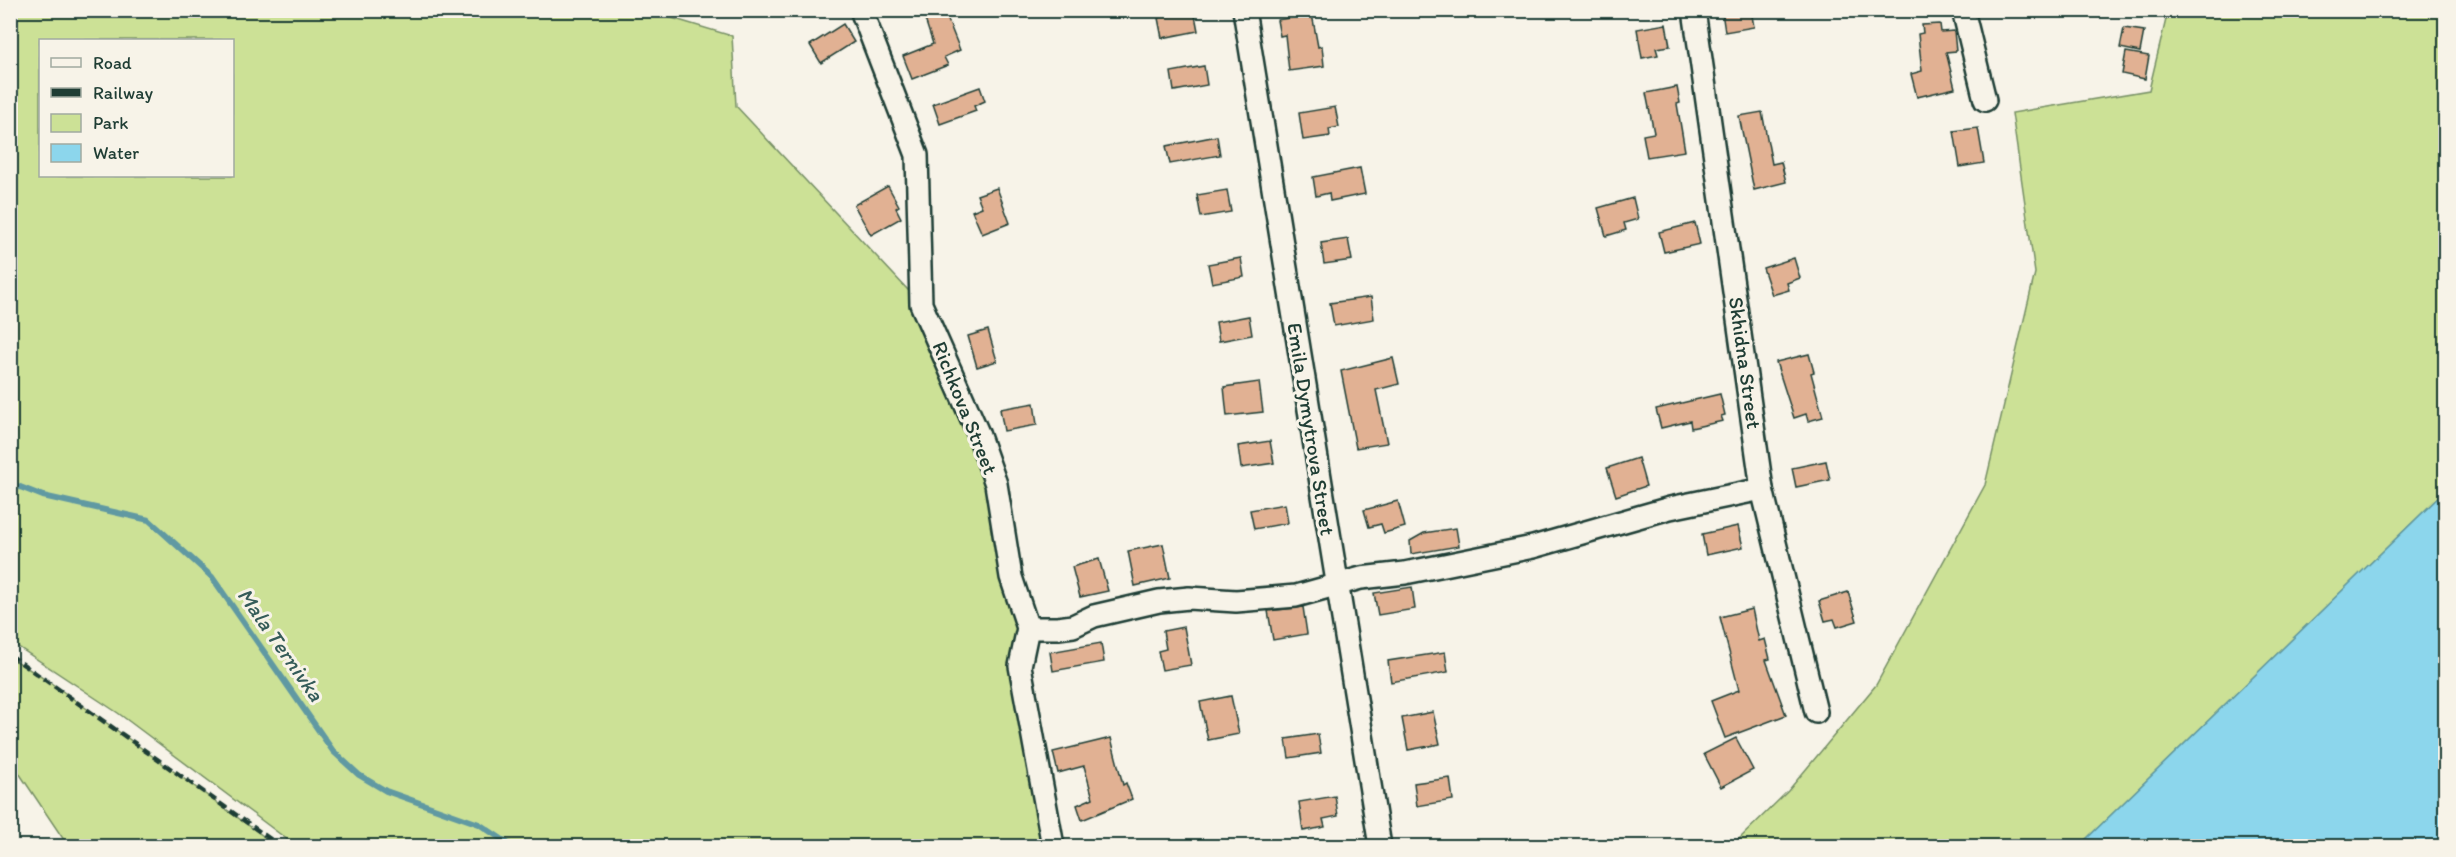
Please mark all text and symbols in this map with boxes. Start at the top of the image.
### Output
legend [39,39,234,177]
text: Road [93,52,132,74]
text: Railway [93,82,154,104]
text: Park [93,112,128,134]
text: Water [93,142,139,164]
street label: Skhidna Street [1724,295,1767,431]
street label: Emila Dymytrova Street [1282,321,1341,537]
street label: Richkova Street [927,338,1004,478]
water label: Mala Ternivka [232,582,330,707]

